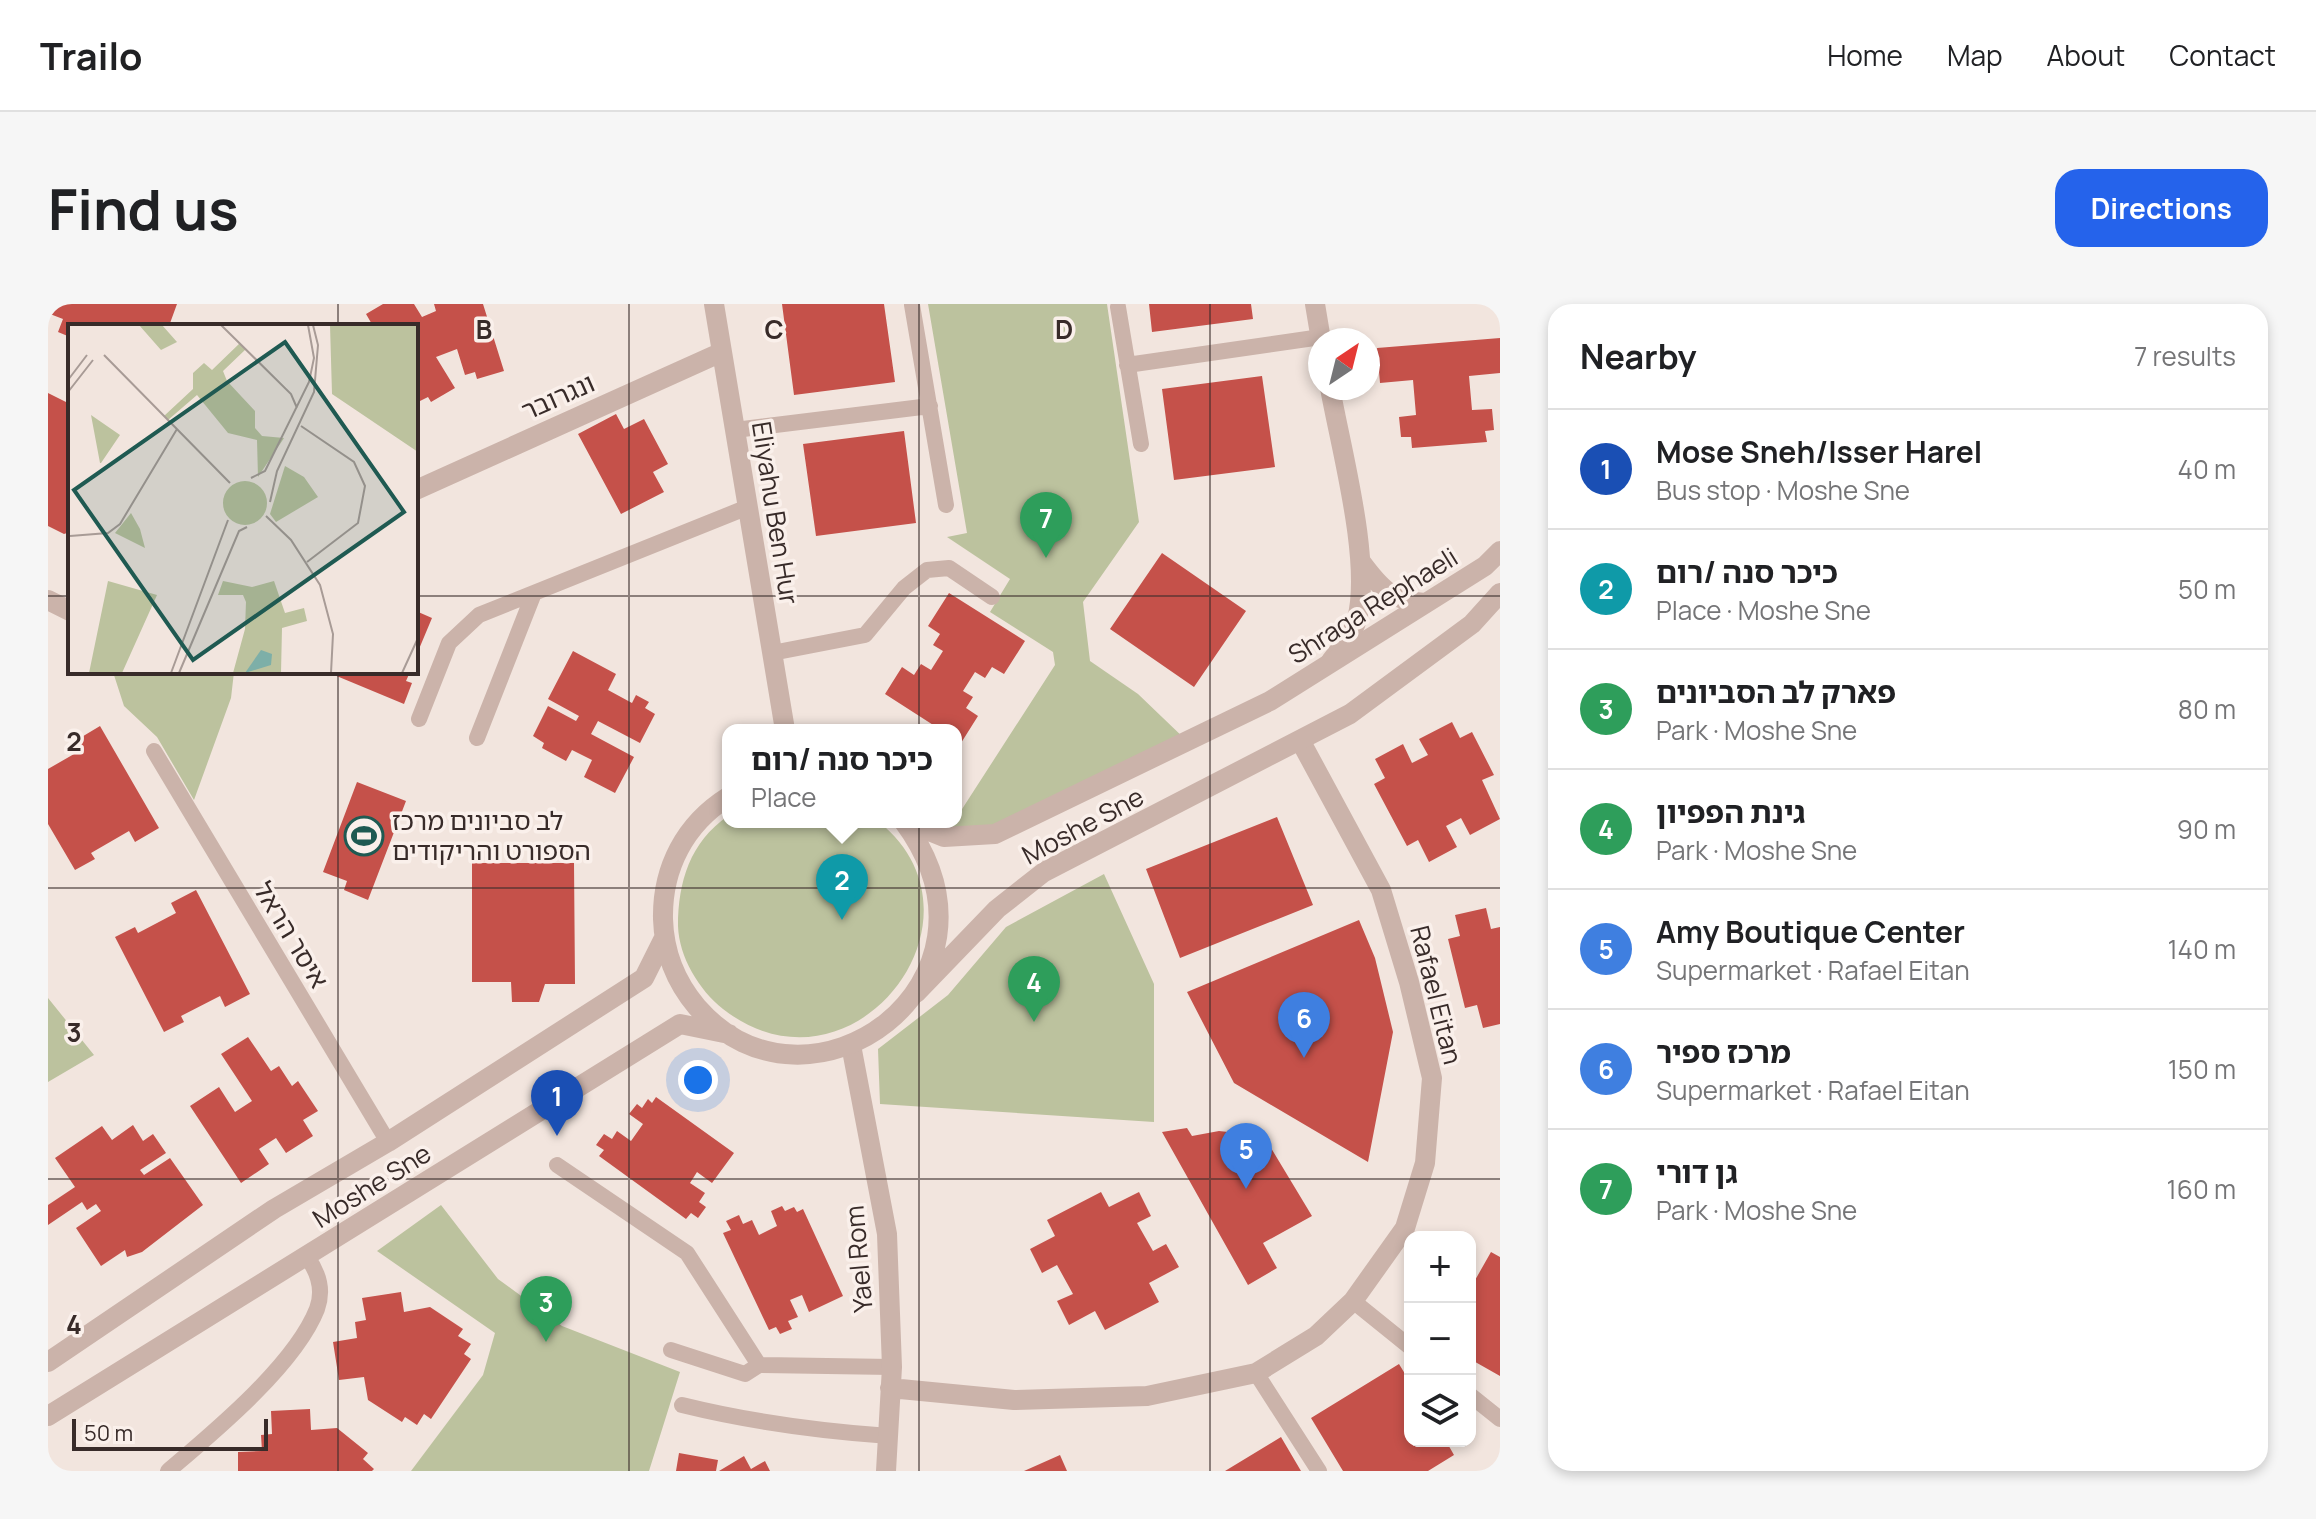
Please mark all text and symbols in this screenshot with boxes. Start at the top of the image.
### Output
text: Trailo [40,29,143,81]
text: Home [1827,36,1903,74]
text: Map [1947,36,2003,74]
text: About [2047,36,2125,74]
text: Contact [2169,36,2276,74]
button: Directions [2055,169,2268,247]
text: Find us [48,170,239,247]
text: B [476,311,492,347]
text: C [764,311,784,347]
text: D [1055,311,1073,347]
inset map [68,324,418,674]
north arrow [1308,328,1380,400]
text: Nearby [1580,333,1696,379]
text: 7 results [2134,338,2236,374]
street label: ונגרובר [515,364,600,428]
street label: Eliyahu Ben Hur [744,419,808,607]
text: Mose Sneh/Isser Harel [1656,431,1982,472]
text: 1 [1600,451,1612,487]
text: 40 m [2178,451,2236,487]
text: Bus stop · Moshe Sne [1656,472,1910,508]
pin: 7 [1020,492,1072,558]
street label: Shraga Rephaeli [1281,539,1464,672]
text: כיכר סנה /רום [1656,551,1838,592]
text: 2 [1598,571,1614,607]
text: 50 m [2178,571,2236,607]
text: Place · Moshe Sne [1656,592,1871,628]
text: פארק לב הסביונים [1656,671,1896,712]
text: 3 [1598,691,1614,727]
text: 80 m [2178,691,2236,727]
text: Park · Moshe Sne [1656,712,1857,748]
text: 2 [66,723,82,759]
popup [722,724,962,828]
text: כיכר סנה /רום [751,738,933,779]
street label: Moshe Sne [1015,778,1150,872]
text: Place [751,779,816,815]
text: גינת הפפיון [1656,791,1805,832]
place label: לב סביונים מרכז הספורט והריקודים [392,802,591,868]
text: 4 [1598,811,1614,847]
text: 90 m [2177,811,2236,847]
sports icon: לב סביונים מרכז הספורט והריקודים [343,815,385,857]
text: Park · Moshe Sne [1656,832,1857,868]
pin: 2 [816,854,868,920]
street label: איסר הראל [246,874,338,994]
text: Amy Boutique Center [1656,911,1965,952]
street label: Rafael Eitan [1402,922,1472,1068]
text: 5 [1598,931,1614,967]
text: 140 m [2167,931,2236,967]
text: Supermarket · Rafael Eitan [1656,952,1970,988]
pin: 4 [1008,956,1060,1022]
pin: 6 [1278,992,1330,1058]
text: 3 [66,1014,82,1050]
text: מרכז ספיר [1656,1031,1791,1072]
text: 6 [1598,1051,1614,1087]
text: 150 m [2168,1051,2236,1087]
your location [678,1060,718,1100]
pin: 1 [531,1070,583,1136]
text: Supermarket · Rafael Eitan [1656,1072,1970,1108]
pin: 5 [1220,1123,1272,1189]
street label: Moshe Sne [305,1135,437,1236]
text: גן דורי [1656,1151,1738,1192]
text: 7 [1599,1171,1613,1207]
text: 160 m [2167,1171,2236,1207]
text: Park · Moshe Sne [1656,1192,1857,1228]
street label: Yael Rom [835,1204,881,1314]
map controls [1404,1231,1476,1447]
button: + [1404,1231,1476,1303]
pin: 3 [520,1276,572,1342]
button: − [1404,1303,1476,1375]
text: 4 [66,1306,82,1342]
button: layers [1404,1375,1476,1447]
scale bar [72,1415,268,1451]
text: 50 m [84,1418,133,1448]

